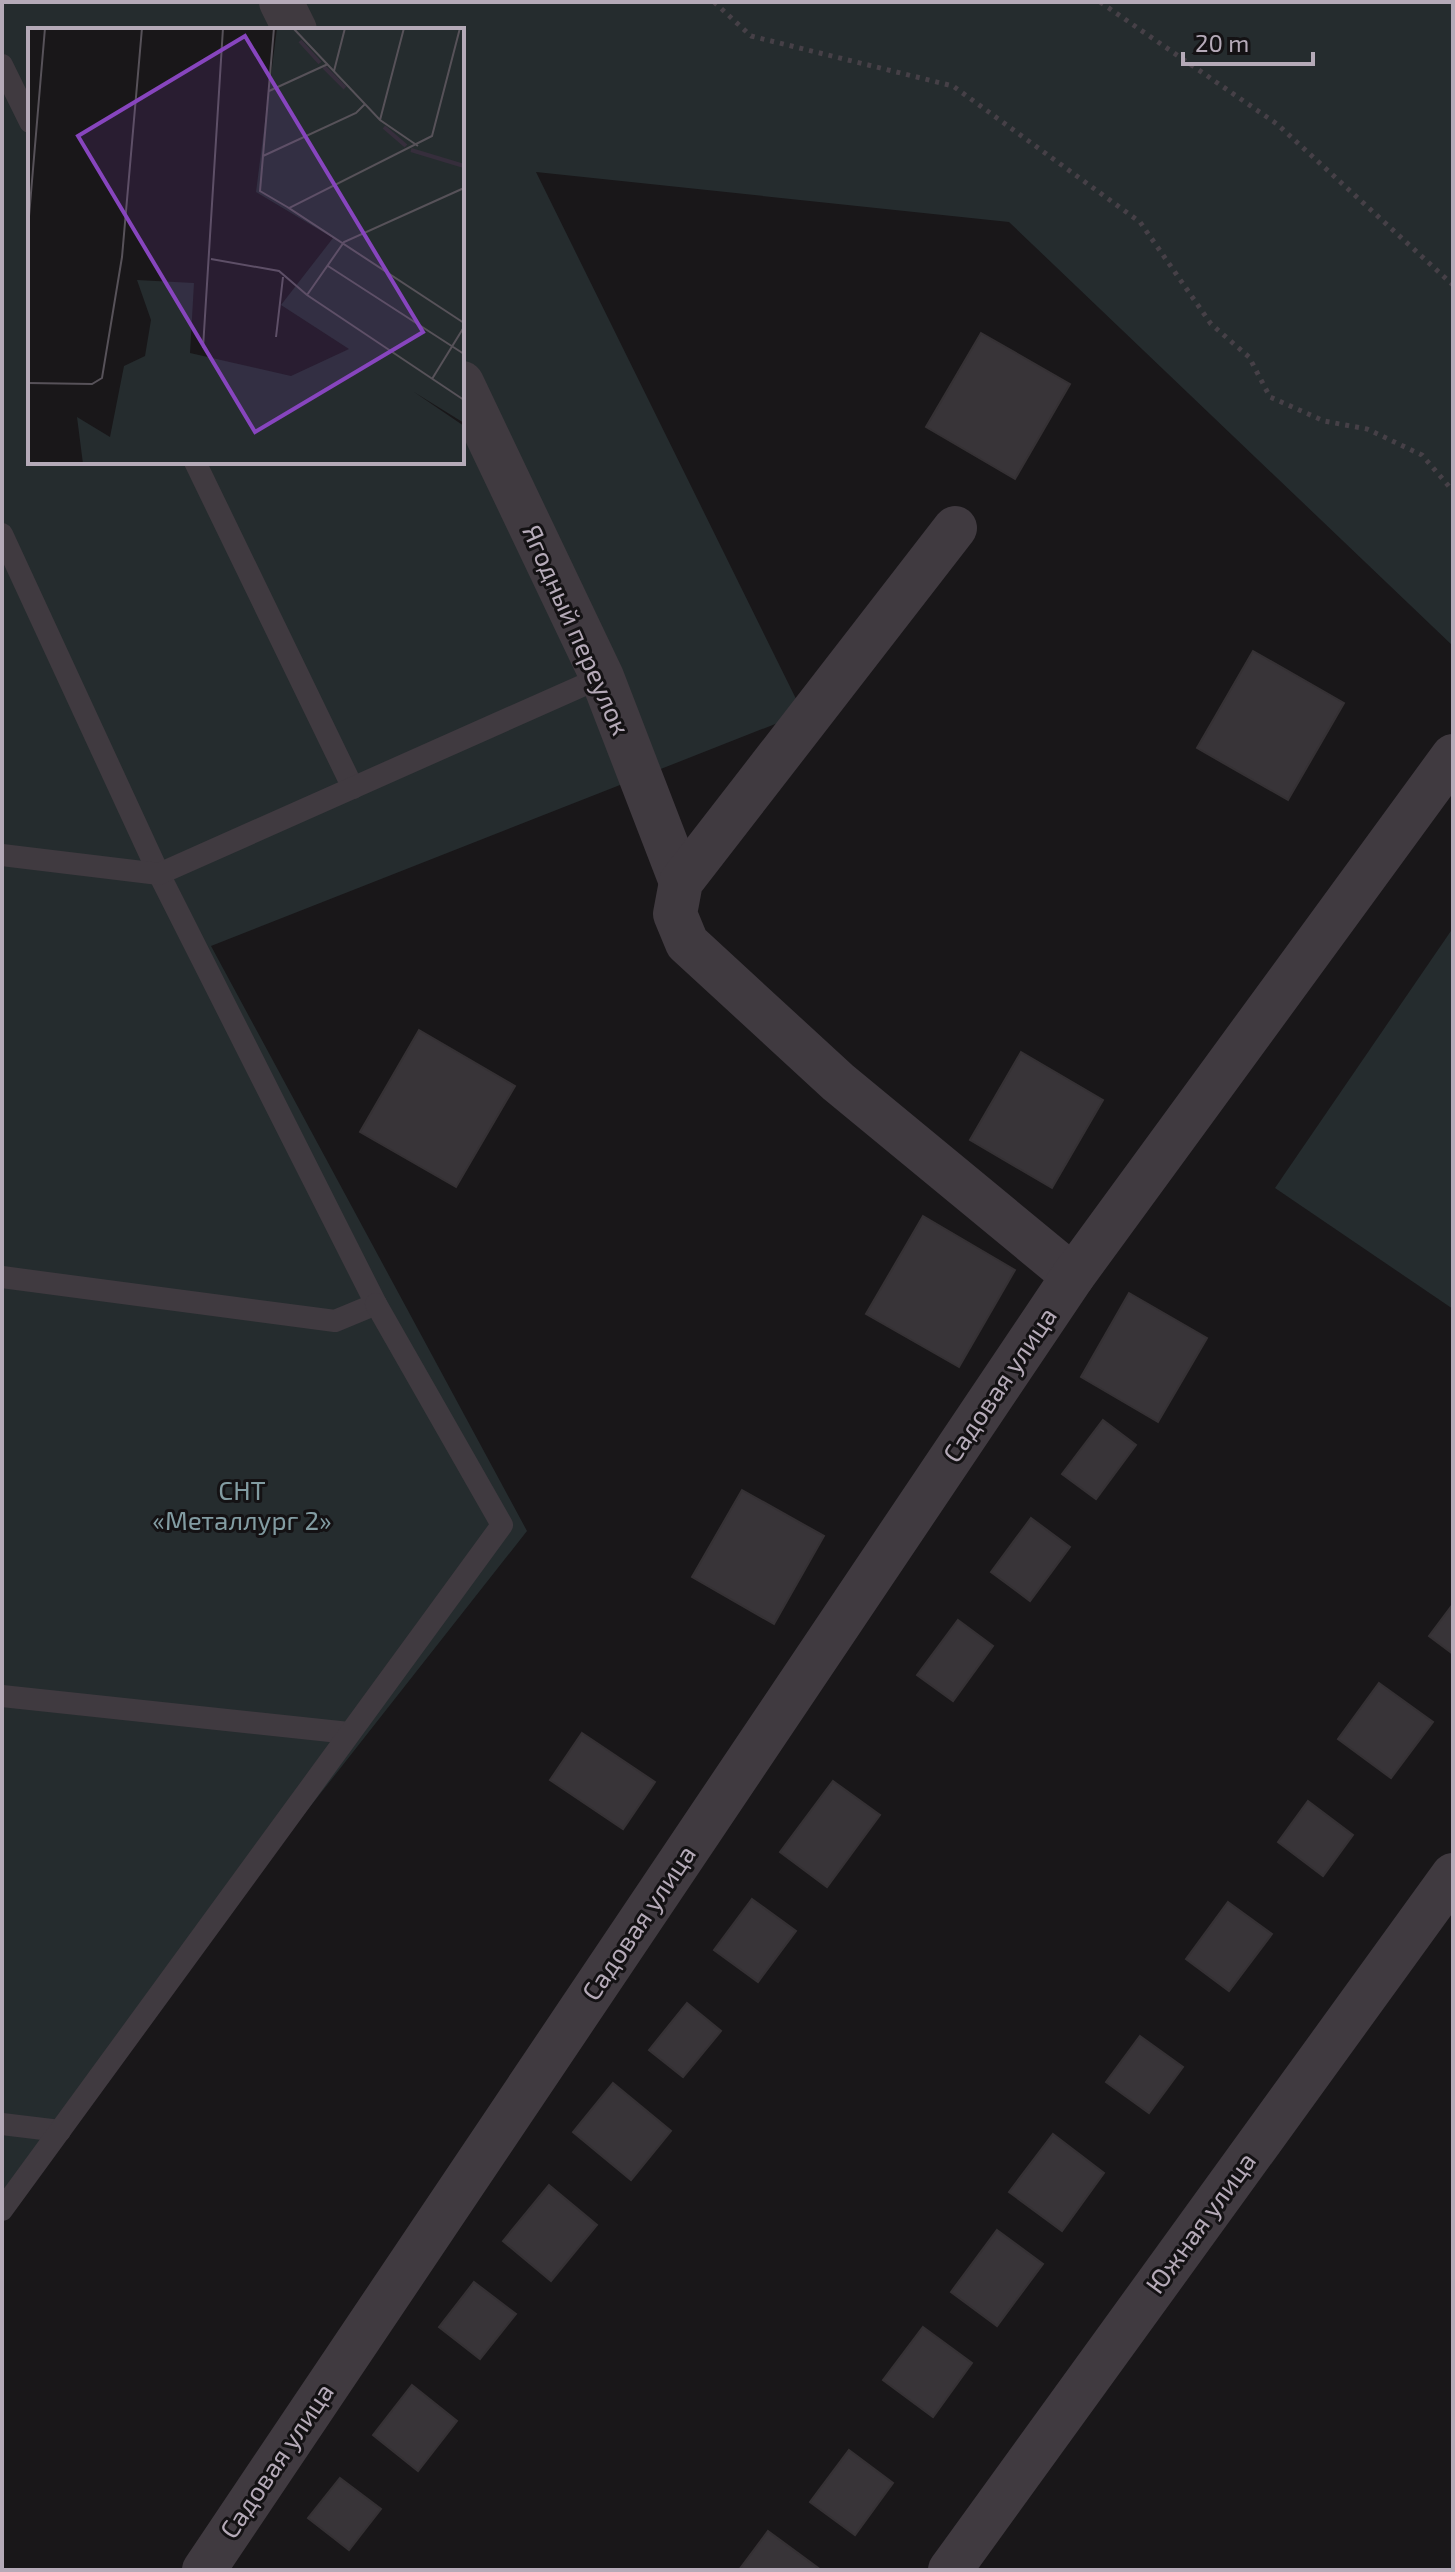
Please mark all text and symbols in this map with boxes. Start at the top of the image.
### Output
scale bar [1183,16,1313,66]
inset map [28,28,464,464]
text: 20 m [1195,28,1249,57]
street label: Ягодный переулок [516,519,638,740]
street label: Садовая улица [935,1301,1063,1468]
park label: СНТ «Металлург 2» [152,1474,332,1536]
street label: Садовая улица [574,1839,702,2006]
street label: Южная улица [1138,2146,1262,2299]
street label: Садовая улица [212,2377,340,2544]

